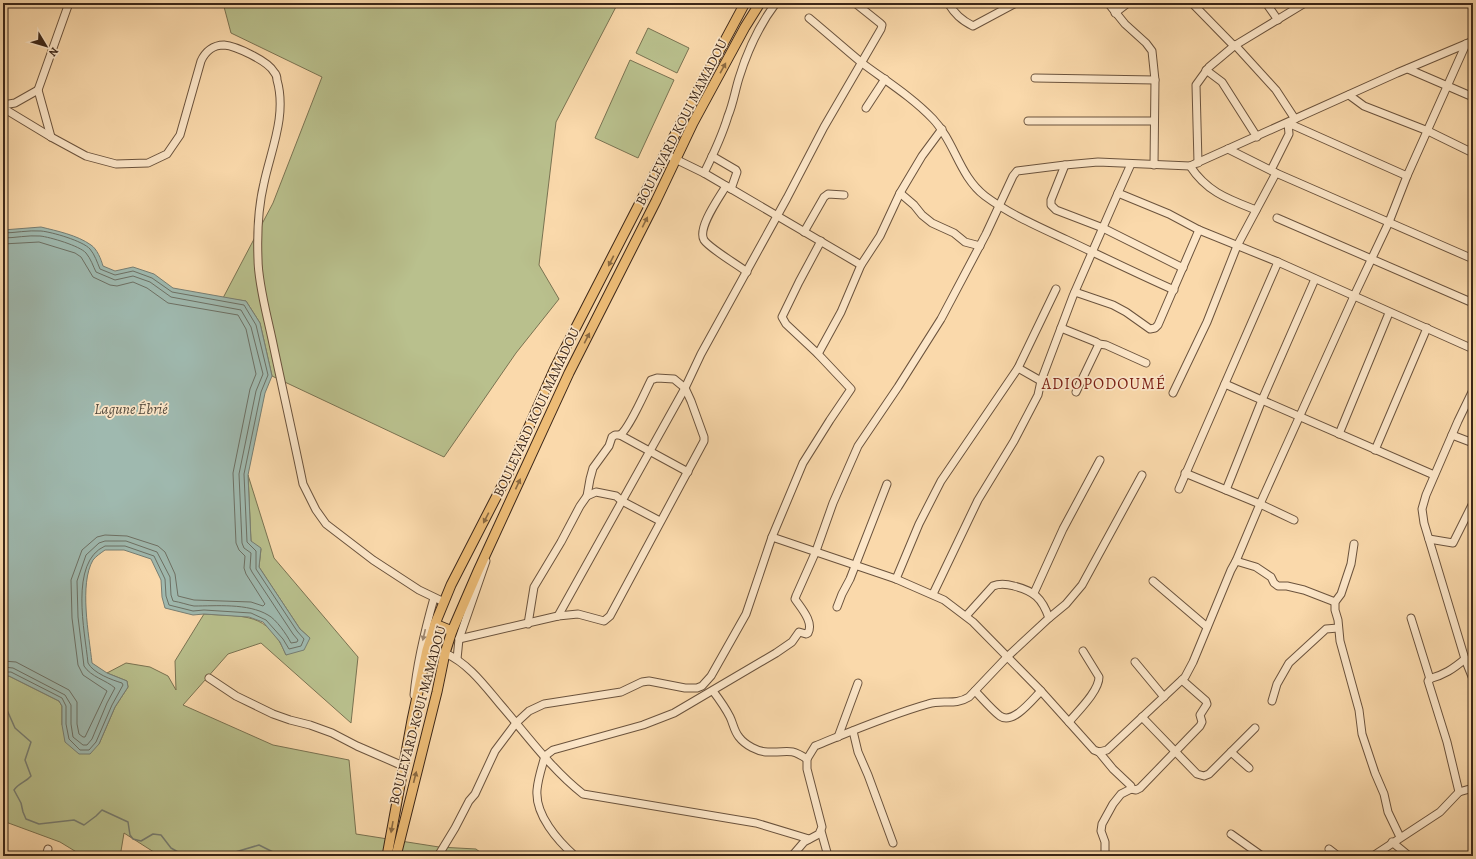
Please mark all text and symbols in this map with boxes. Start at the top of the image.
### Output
north arrow [26,26,66,66]
street label: BOULEVARD KOUI MAMADOU [631,35,732,209]
text: N [45,44,62,60]
one-way arrow [719,62,726,74]
one-way arrow [642,216,649,228]
one-way arrow [607,255,614,267]
street label: BOULEVARD KOUI MAMADOU [489,324,584,500]
one-way arrow [584,332,590,344]
district label: ADIOPODOUMÉ [1041,373,1166,395]
water label: Lagune Ébrié [94,399,168,419]
one-way arrow [515,478,521,490]
one-way arrow [482,512,489,523]
street label: BOULEVARD KOUI MAMADOU [384,623,451,807]
one-way arrow [420,629,426,641]
one-way arrow [412,771,418,783]
one-way arrow [389,821,395,834]

